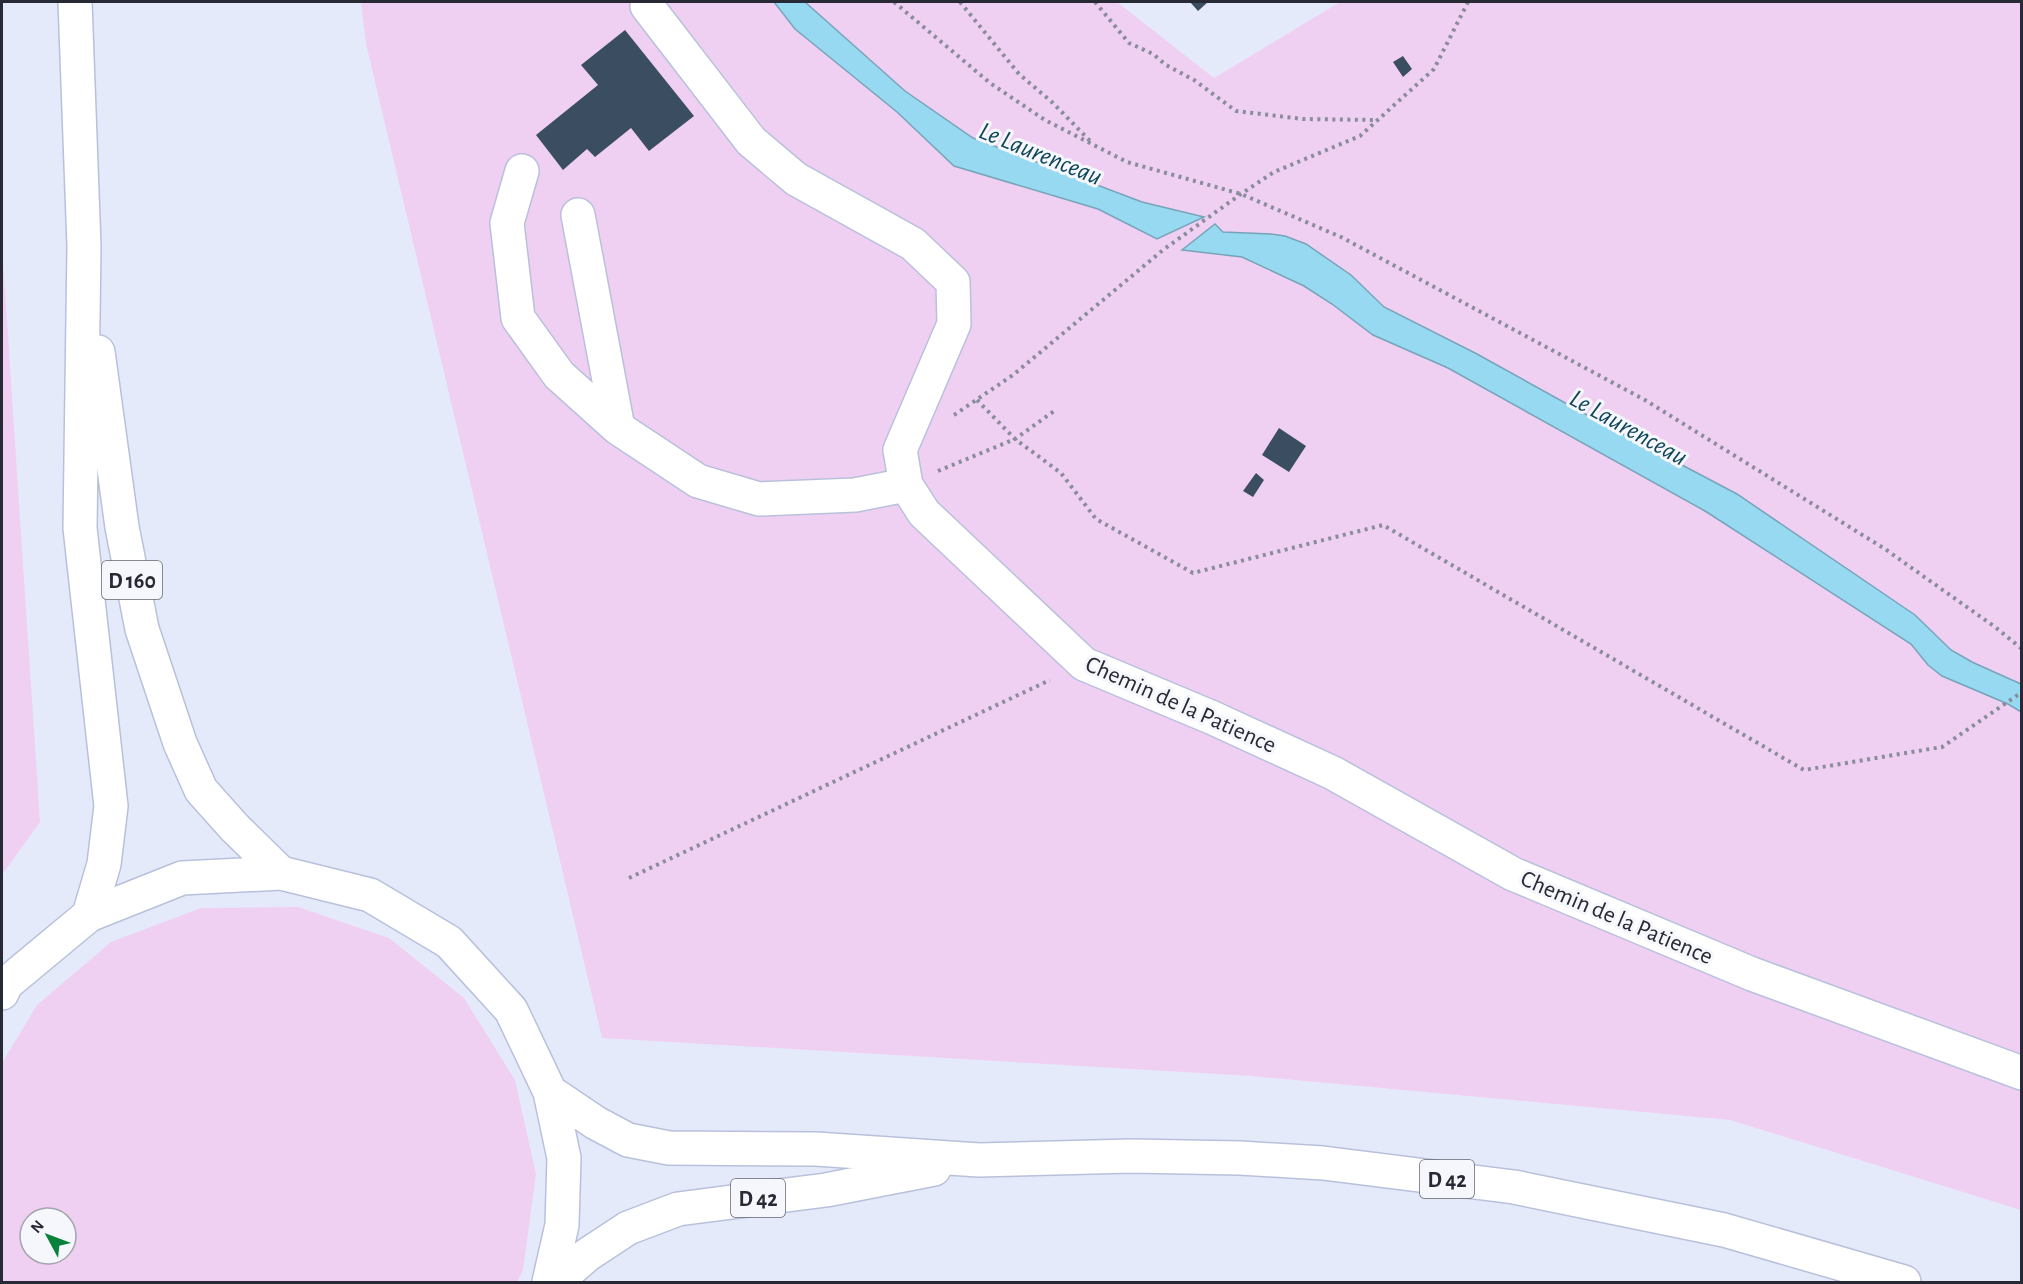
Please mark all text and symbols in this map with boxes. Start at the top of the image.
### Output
water label: Le Laurenceau [975,118,1106,190]
water label: Le Laurenceau [1565,385,1692,471]
road number: D 160 [102,561,162,599]
street label: Chemin de la Patience [1082,652,1280,758]
street label: Chemin de la Patience [1517,867,1716,969]
road number: D 42 [1420,1160,1474,1198]
road number: D 42 [731,1179,785,1217]
north arrow [18,1206,78,1266]
text: N [28,1217,47,1236]

